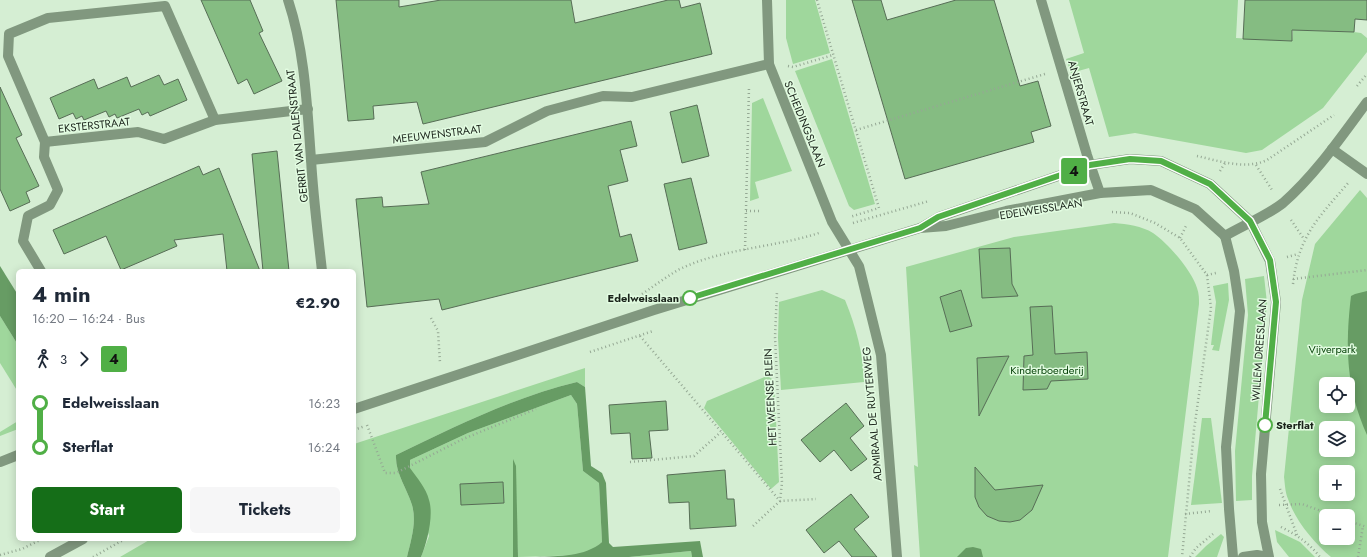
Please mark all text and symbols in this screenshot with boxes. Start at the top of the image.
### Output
street label: ANJERSTRAAT [1064,59,1098,127]
street label: GERRIT VAN DALENSTRAAT [282,69,312,203]
street label: SCHEIDINGSLAAN [780,78,830,170]
street label: EKSTERSTRAAT [57,113,131,137]
street label: MEEUWENSTRAAT [391,121,483,147]
line badge: 4 [1061,158,1087,184]
text: 4 [1069,161,1079,181]
street label: EDELWEISSLAAN [998,195,1084,223]
text: 4 min [32,278,91,310]
place label: Edelweisslaan [608,290,679,306]
marker: Edelweisslaan [682,290,698,306]
text: €2.90 [296,292,340,314]
street label: WILLEM DREESLAAN [1247,298,1271,402]
text: 16:20 – 16:24 · Bus [32,309,145,328]
park label: Vijverpark [1308,341,1356,357]
street label: ADMIRAAL DE RUYTERWEG [858,346,886,482]
icon: walk [32,348,54,370]
icon: forward [73,348,95,370]
street label: HET WEENSE PLEIN [759,348,781,446]
text: 4 [109,349,119,369]
text: 3 [60,350,67,369]
park label: Kinderboerderij [1010,362,1084,378]
map controls [1319,377,1355,545]
button: locate [1319,377,1355,413]
text: Edelweisslaan [62,392,159,414]
text: 16:23 [308,394,340,413]
marker: Sterflat [1257,417,1273,433]
place label: Sterflat [1276,417,1314,433]
button: layers [1319,421,1355,457]
text: Sterflat [62,436,113,458]
text: 16:24 [308,438,340,457]
button: + [1319,465,1355,501]
button: Start [32,487,182,533]
button: Tickets [190,487,340,533]
button: − [1319,509,1355,545]

